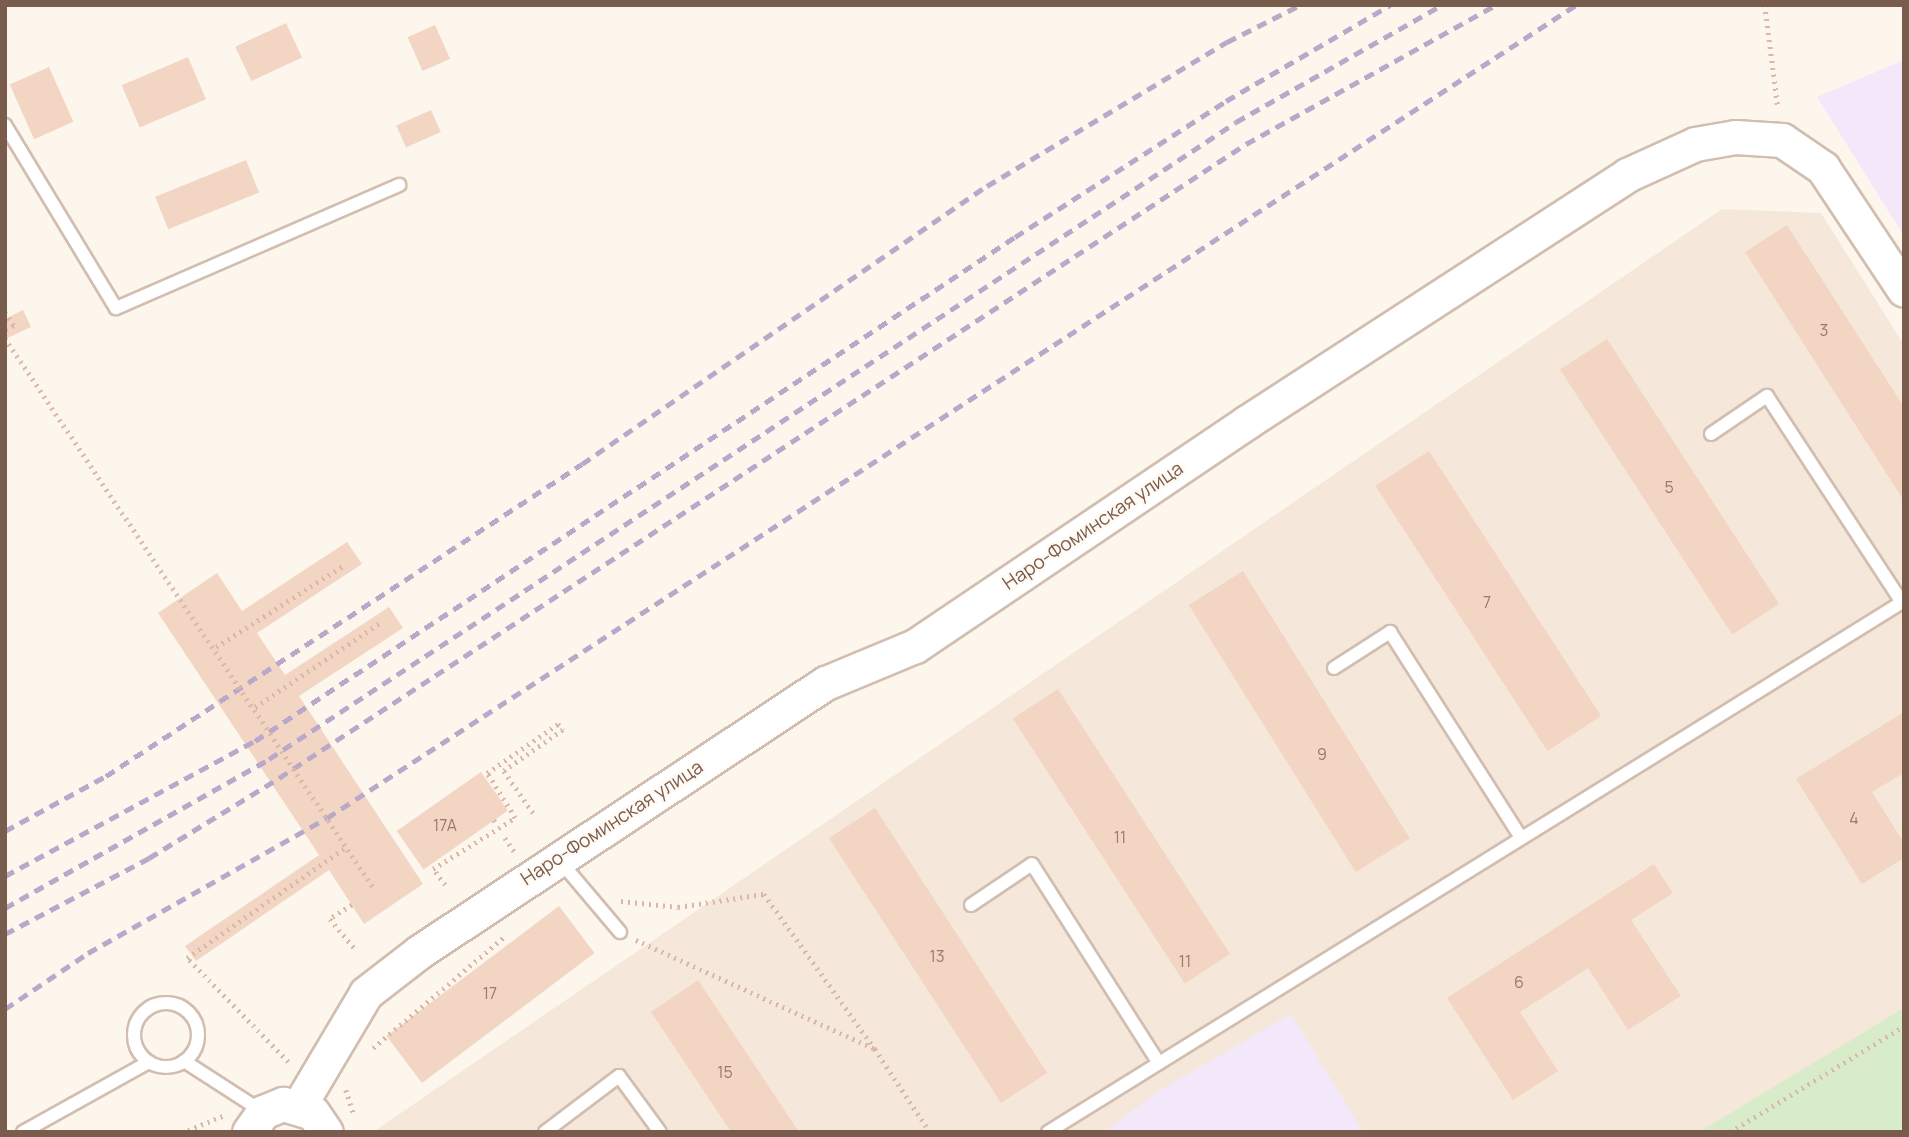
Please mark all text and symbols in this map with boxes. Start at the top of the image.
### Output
house number: 3 [1820,320,1828,340]
street label: Наро-Фоминская улица [999,457,1187,595]
house number: 5 [1664,477,1674,497]
house number: 7 [1483,592,1491,612]
house number: 9 [1317,744,1327,764]
street label: Наро-Фоминская улица [517,756,707,890]
house number: 4 [1849,808,1859,828]
house number: 17А [433,815,457,835]
house number: 11 [1114,827,1126,847]
house number: 13 [929,946,945,966]
house number: 11 [1179,951,1191,971]
house number: 6 [1514,972,1524,992]
house number: 17 [483,983,497,1003]
house number: 15 [717,1062,733,1082]

